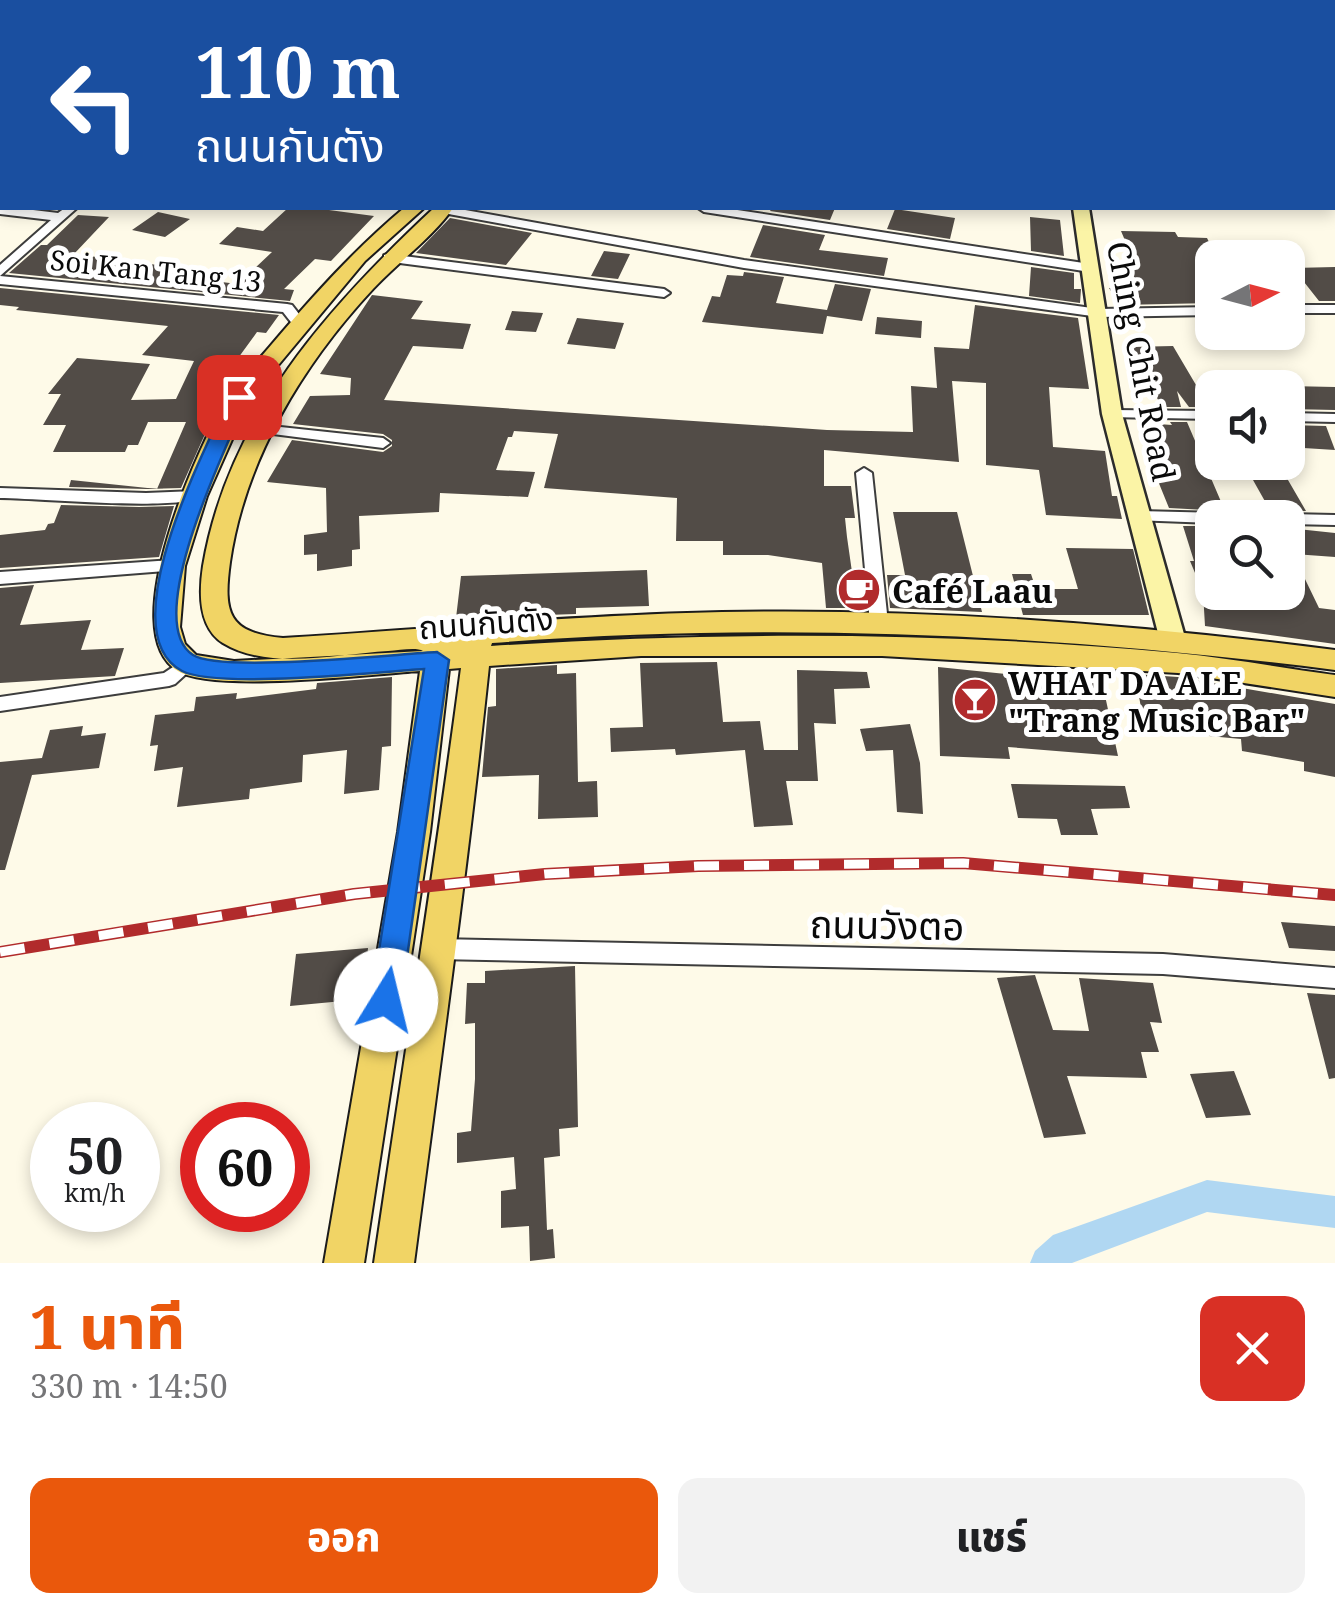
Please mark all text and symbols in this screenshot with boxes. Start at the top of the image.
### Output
text: 110 m [195,23,401,119]
icon: left [30,40,160,170]
text: ถนนกันตัง [195,114,385,175]
street label: Ching Chit Road [1098,237,1186,485]
street label: Soi Kan Tang 13 [49,240,263,300]
north arrow [1195,240,1305,350]
map controls [1195,240,1305,610]
pin [197,355,282,440]
icon: arrive [212,370,267,425]
button: sound [1195,370,1305,480]
button: search [1195,500,1305,610]
cafe icon: Café Laau [836,567,882,613]
place label: Café Laau [892,569,1053,612]
street label: ถนนกันตัง [417,596,555,648]
place label: WHAT DA ALE "Trang Music Bar" [1008,661,1305,741]
bar icon: WHAT DA ALE "Trang Music Bar" [952,677,998,723]
street label: ถนนวังตอ [809,897,965,951]
position arrow [334,948,438,1052]
speed limit sign: 60 [180,1102,310,1232]
text: 50 [67,1121,123,1189]
text: km/h [64,1175,126,1209]
text: 1 นาที [30,1285,185,1367]
button: close [1200,1296,1305,1401]
text: 330 m · 14:50 [30,1364,228,1407]
button: ออก [30,1478,658,1593]
button: แชร์ [678,1478,1305,1593]

